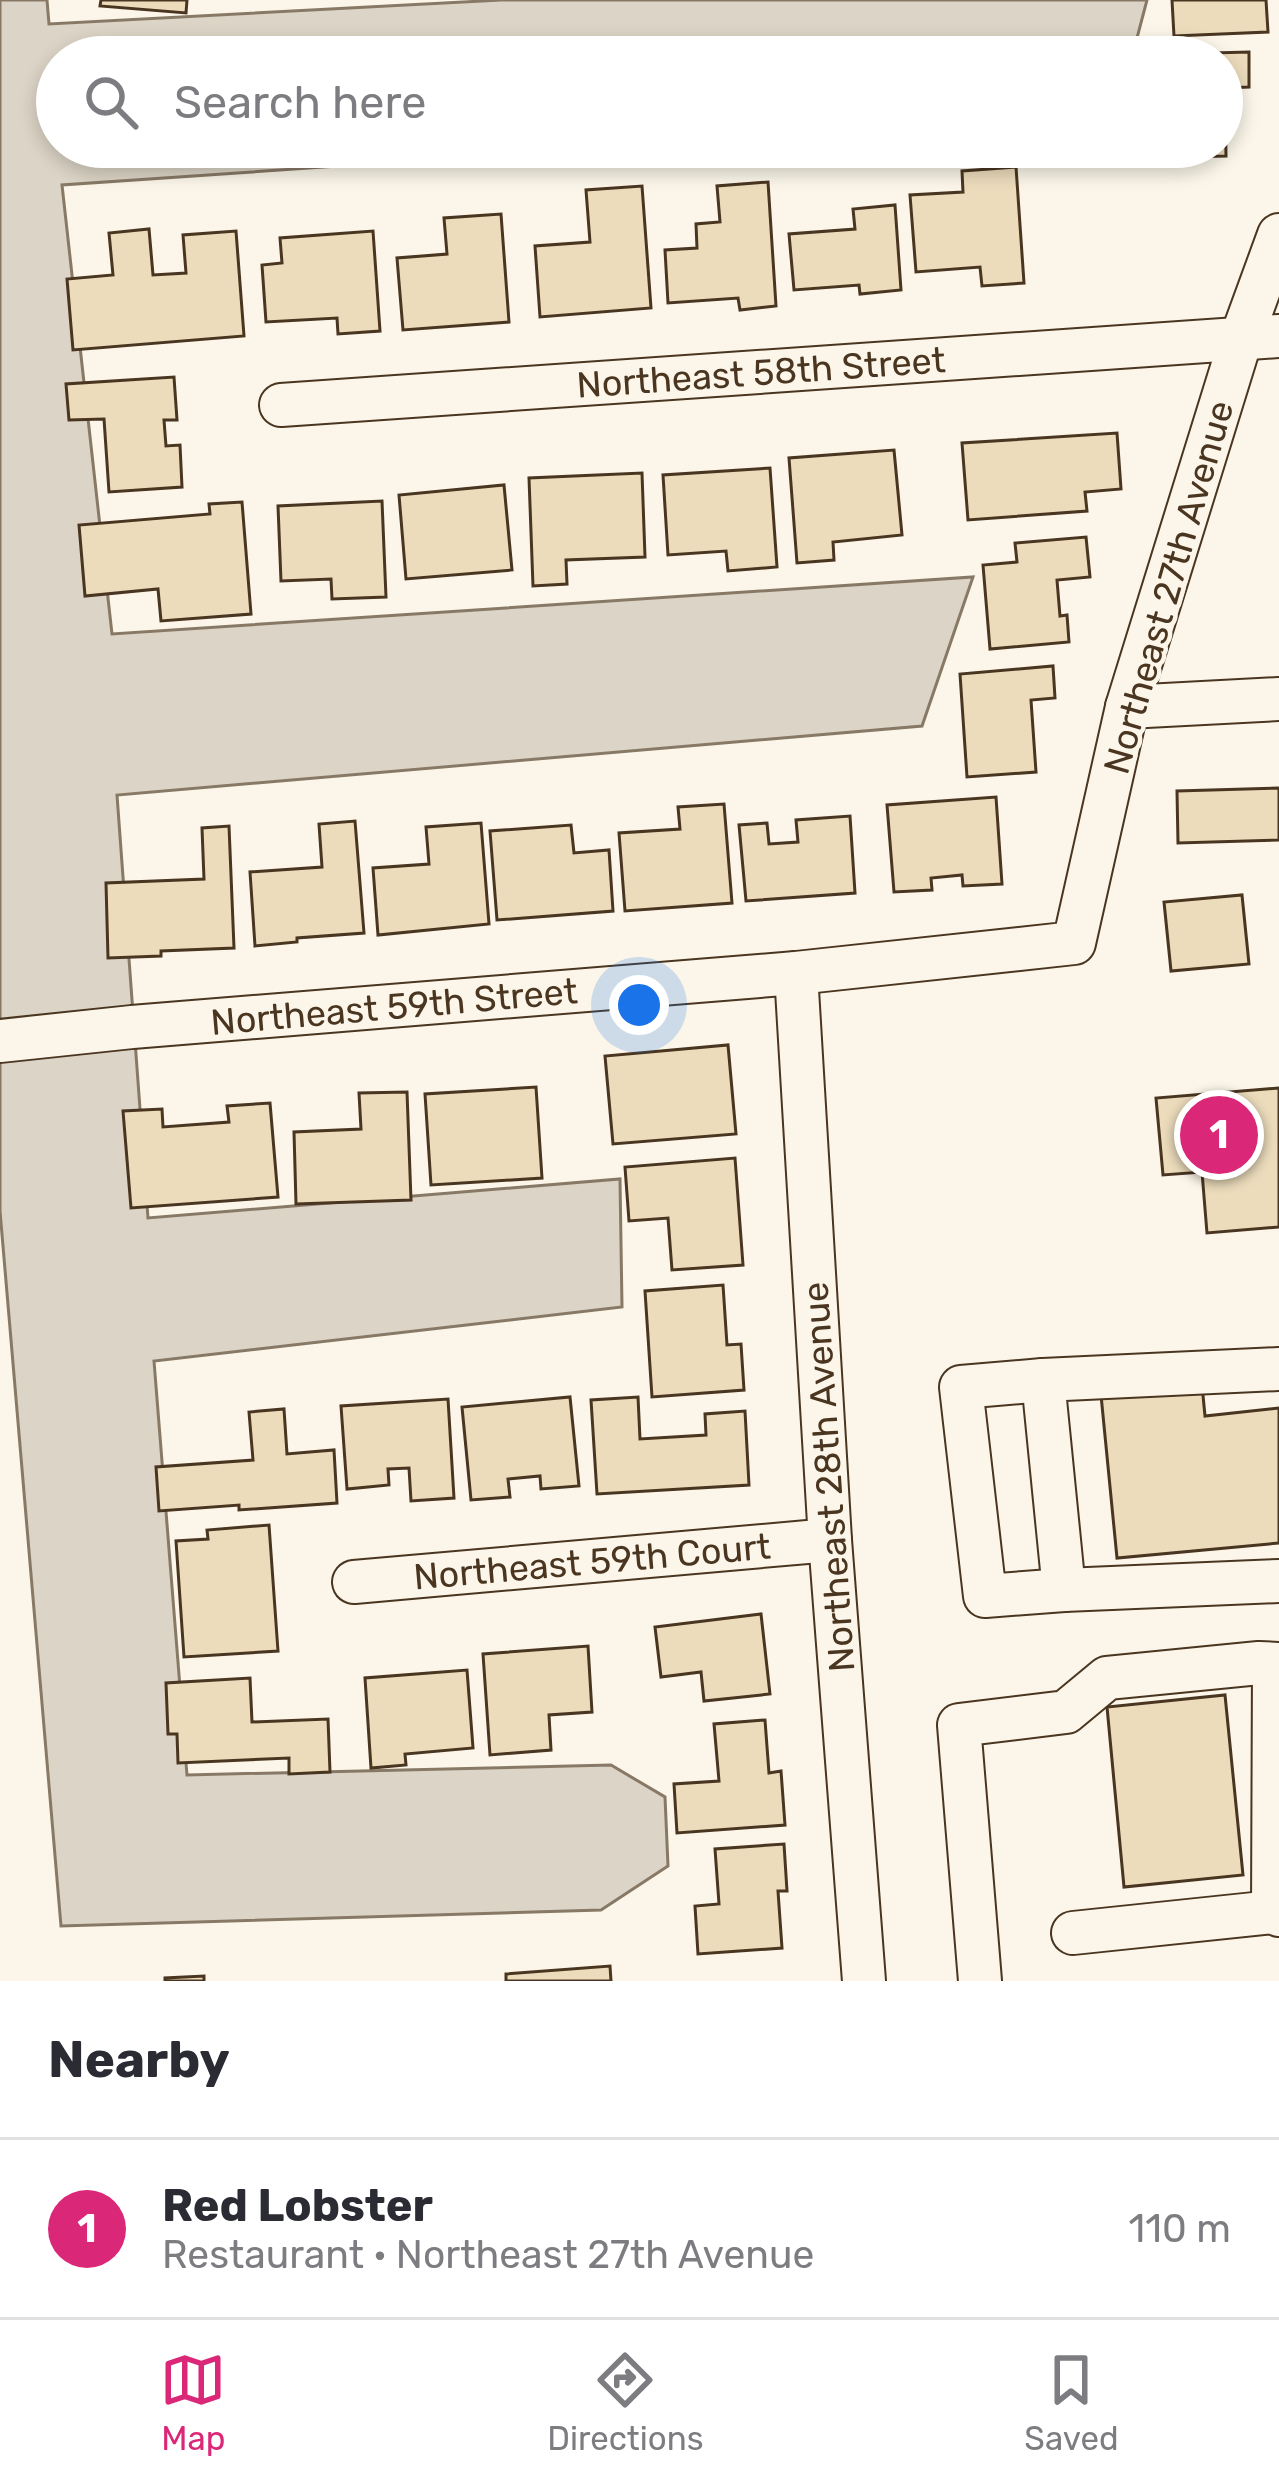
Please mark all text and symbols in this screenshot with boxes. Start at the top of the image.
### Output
search box [36,36,1243,168]
icon: search [78,69,144,135]
text: Search here [174,76,426,129]
street label: Northeast 58th Street [575,338,947,407]
street label: Northeast 27th Avenue [1095,396,1242,779]
street label: Northeast 59th Street [209,969,579,1044]
your location [609,975,669,1035]
pin: 1 [1180,1090,1258,1180]
street label: Northeast 28th Avenue [793,1281,864,1673]
street label: Northeast 59th Court [412,1524,772,1599]
text: Nearby [48,2029,230,2090]
text: Red Lobster [162,2179,433,2232]
text: 1 [77,2206,97,2252]
text: 110 m [1129,2206,1231,2252]
text: Restaurant · Northeast 27th Avenue [162,2232,814,2278]
tab: Map [160,2347,226,2458]
tab: Directions [547,2347,704,2458]
tab: Saved [1024,2347,1119,2458]

